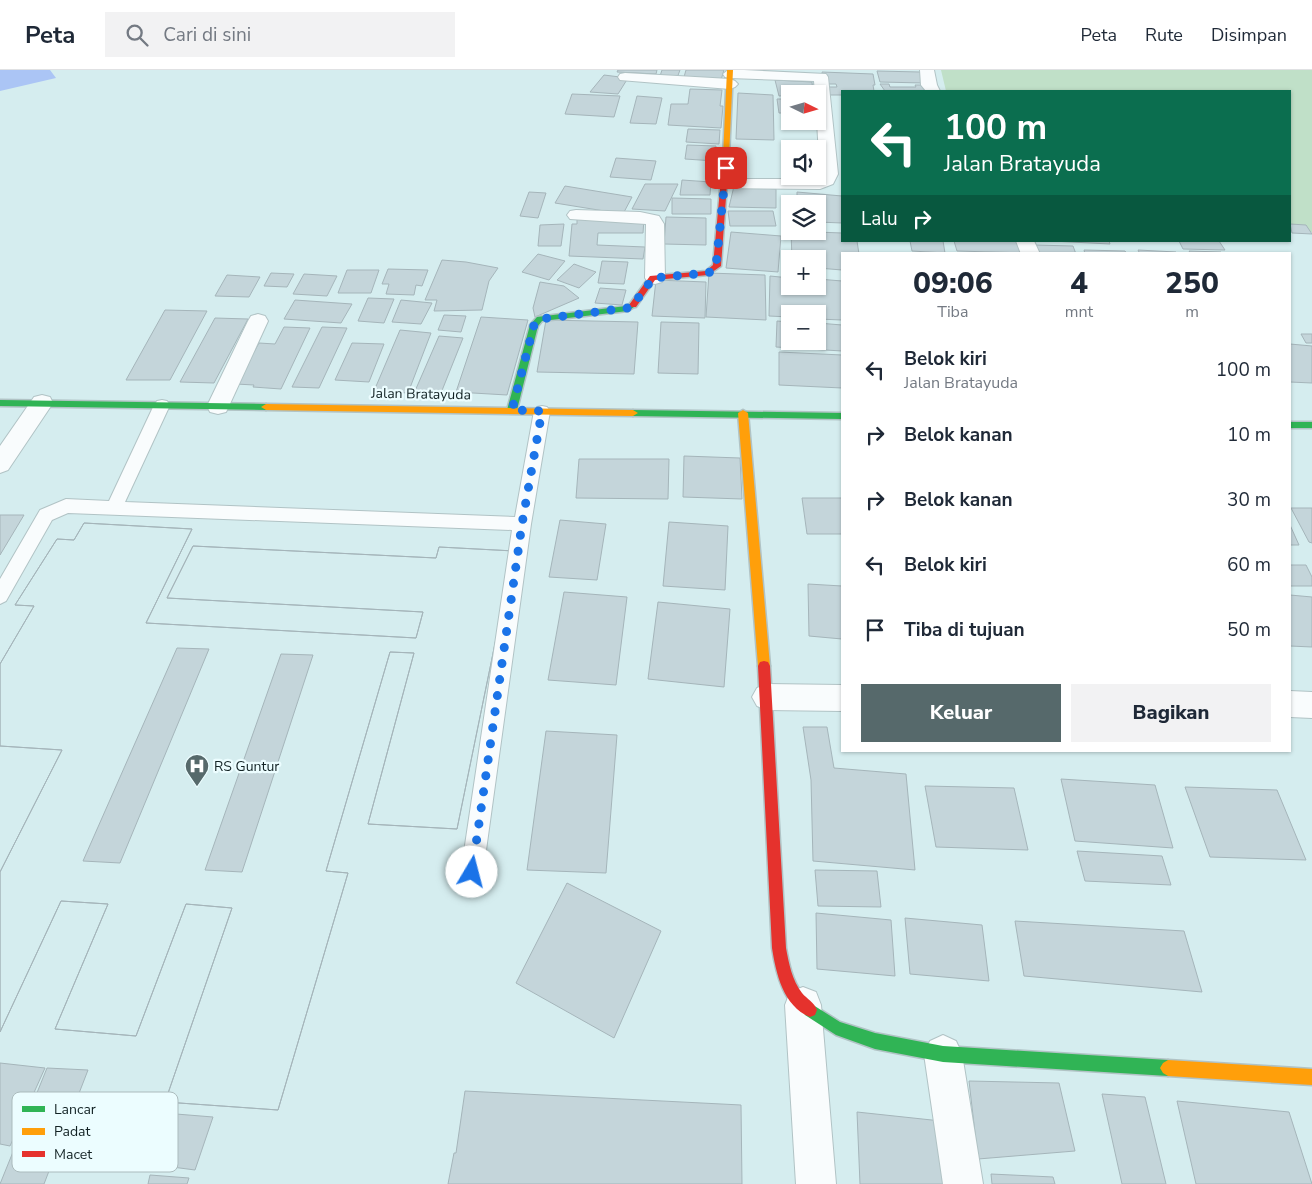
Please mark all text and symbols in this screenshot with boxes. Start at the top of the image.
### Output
search box [105,12,455,57]
text: Peta [25,19,75,51]
icon: search [123,21,151,49]
text: Cari di sini [163,22,251,48]
text: Peta [1081,23,1117,47]
text: Rute [1145,23,1183,47]
text: Disimpan [1211,23,1287,47]
north arrow [781,85,826,130]
map controls [781,85,826,350]
text: 100 m [944,104,1047,151]
icon: left [861,110,926,175]
button: sound [781,140,826,185]
pin [705,147,747,189]
text: Jalan Bratayuda [944,149,1101,179]
icon: arrive [712,154,740,182]
button: layers [781,195,826,240]
icon: right [908,205,936,233]
text: Lalu [861,206,898,232]
button: + [781,250,826,295]
text: 09:06 [913,263,993,304]
text: 4 [1070,263,1088,304]
text: 250 [1165,263,1219,304]
text: Tiba [937,301,968,323]
text: mnt [1065,301,1093,323]
text: m [1185,301,1199,323]
button: − [781,305,826,350]
text: Belok kiri [904,346,987,372]
icon: left [861,356,889,384]
text: 100 m [1216,357,1271,383]
text: Jalan Bratayuda [904,372,1018,394]
street label: Jalan Bratayuda [370,384,471,404]
icon: right [861,421,889,449]
text: Belok kanan [904,422,1013,448]
text: 10 m [1227,422,1271,448]
icon: right [861,486,889,514]
text: Belok kanan [904,487,1013,513]
text: 30 m [1227,487,1271,513]
icon: left [861,551,889,579]
text: Belok kiri [904,552,987,578]
text: 60 m [1227,552,1271,578]
icon: arrive [861,616,889,644]
text: Tiba di tujuan [904,617,1025,643]
text: 50 m [1227,617,1271,643]
button: Keluar [861,684,1061,742]
button: Bagikan [1071,684,1271,742]
hospital icon: RS Guntur [184,753,210,787]
place label: RS Guntur [214,757,279,776]
position arrow [445,845,497,897]
legend [12,1092,178,1172]
text: Lancar [54,1100,96,1119]
text: Padat [54,1122,91,1141]
text: Macet [54,1145,92,1164]

